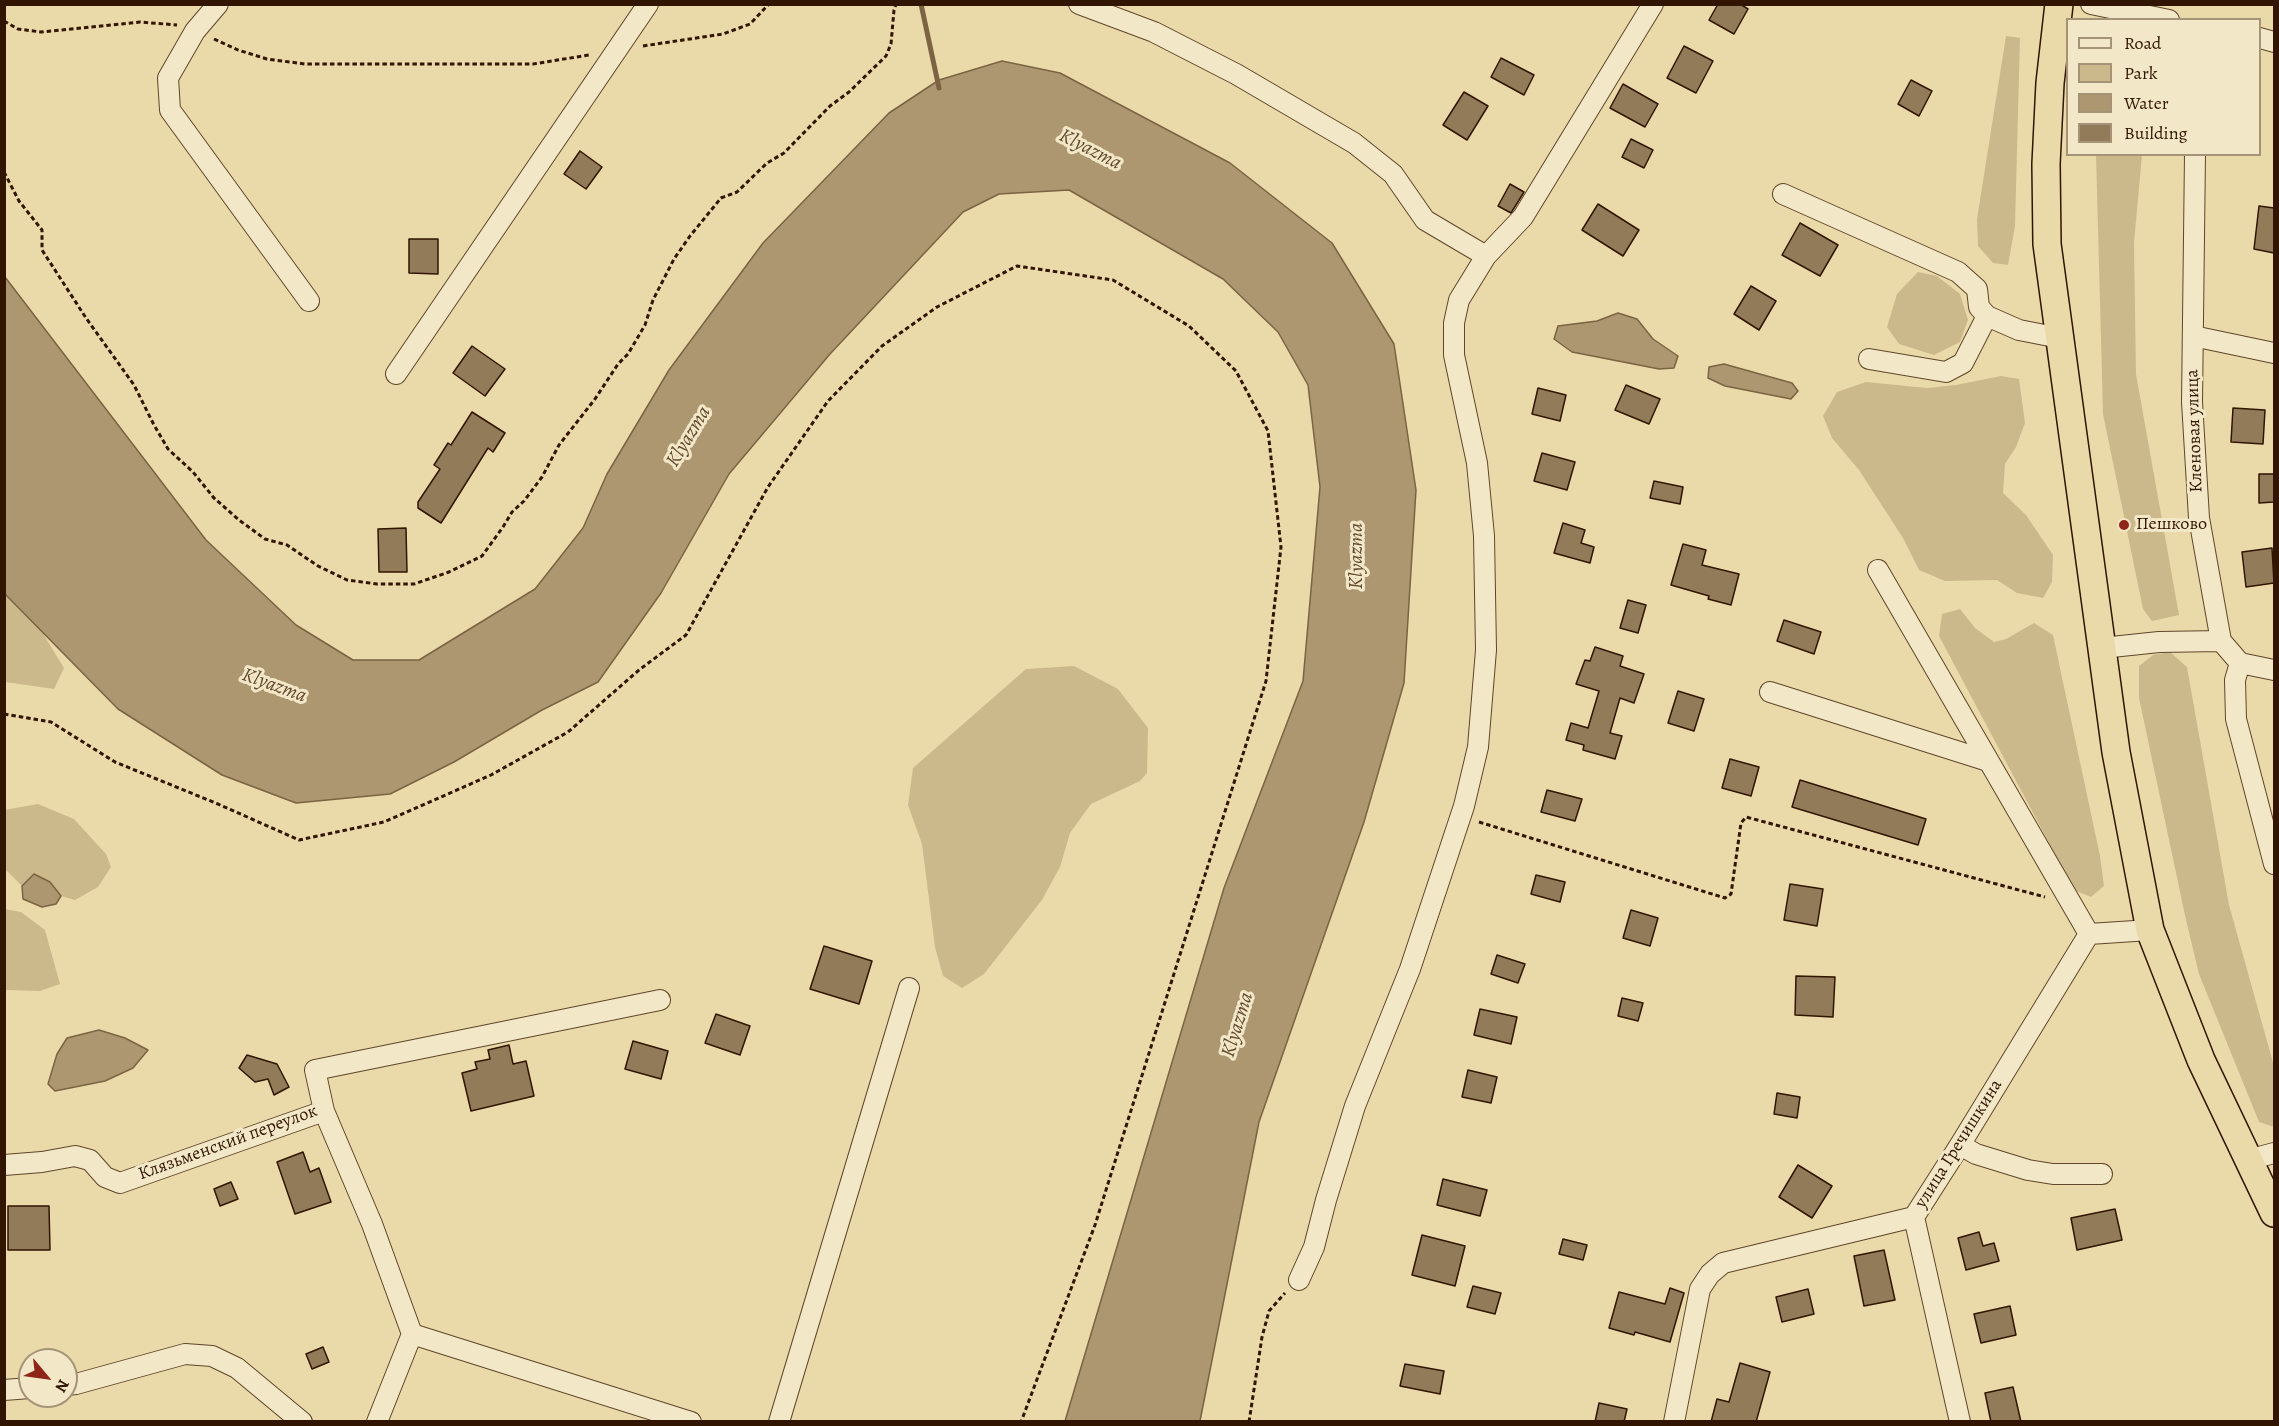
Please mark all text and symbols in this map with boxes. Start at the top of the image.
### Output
legend [2066,18,2261,156]
text: Road [2124,31,2161,55]
text: Park [2124,61,2158,85]
text: Water [2124,91,2169,115]
text: Building [2124,121,2188,145]
water label: Klyazma [1055,124,1125,176]
street label: Кленовая улица [2182,369,2208,493]
water label: Klyazma [662,402,716,472]
place label: Пешково [2136,514,2207,536]
marker: Пешково [2117,518,2131,532]
water label: Klyazma [1345,523,1369,589]
water label: Klyazma [239,663,309,709]
water label: Klyazma [1217,990,1259,1060]
street label: улица Гречишкина [1911,1076,2007,1212]
street label: Клязьменский переулок [136,1101,320,1185]
north arrow [18,1348,78,1408]
text: N [50,1375,74,1396]

